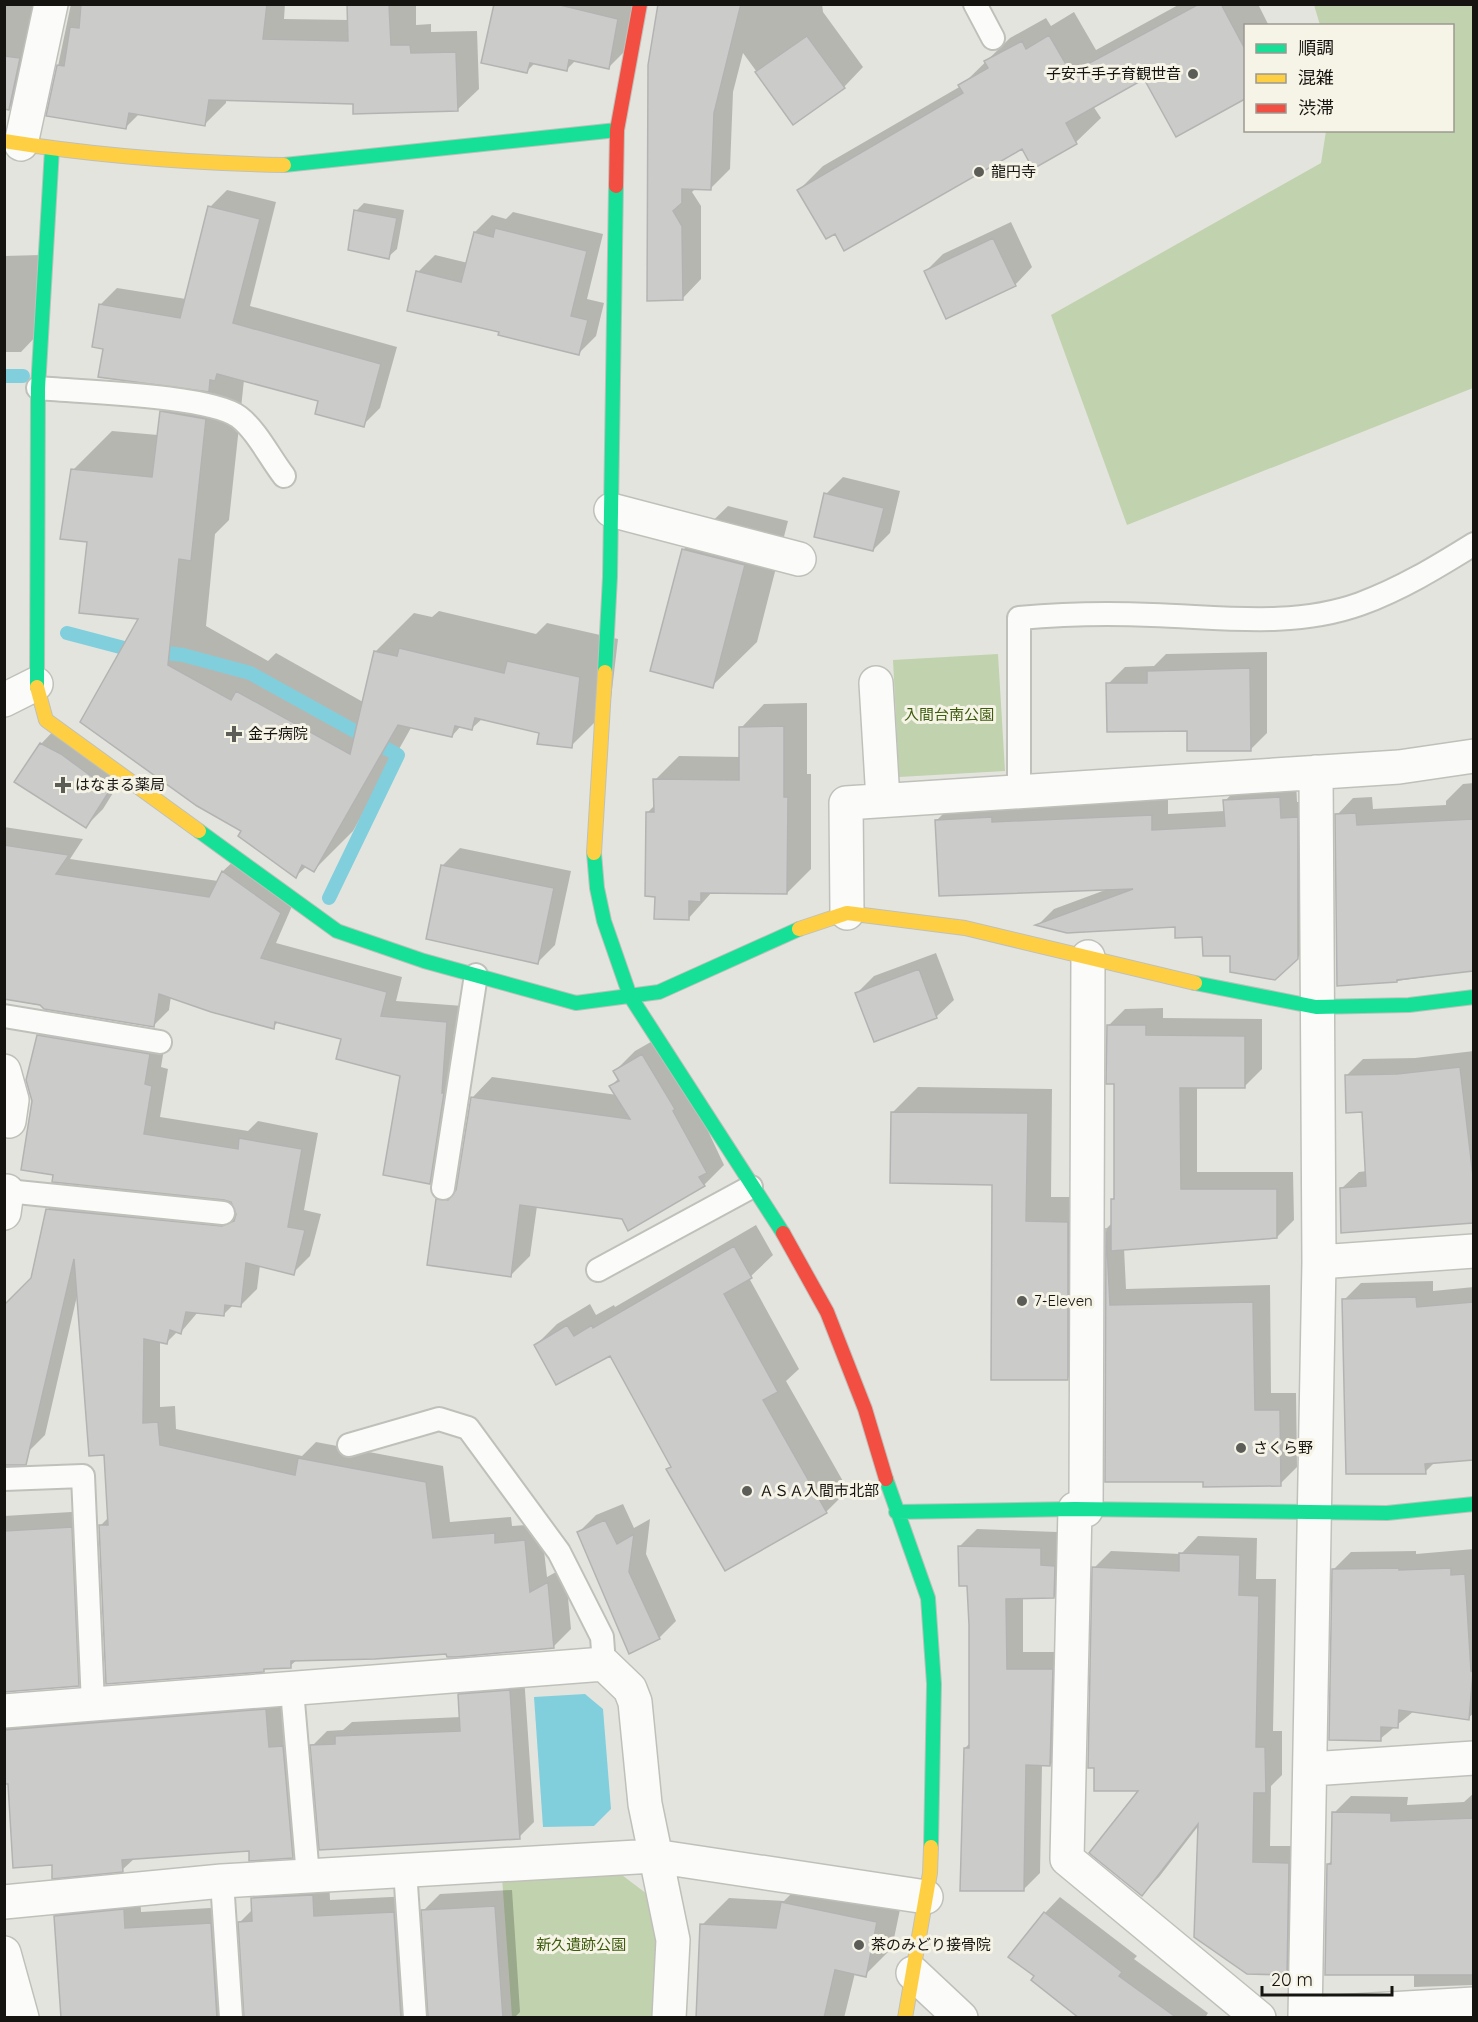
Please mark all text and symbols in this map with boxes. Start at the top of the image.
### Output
legend [1244,24,1454,132]
text: 順調 [1298,36,1334,59]
place label: 子安千手子育観世音 [1046,64,1181,83]
text: 混雑 [1298,66,1334,89]
marker: 子安千手子育観世音 [1186,67,1200,81]
text: 渋滞 [1298,96,1334,119]
place label: 龍円寺 [991,162,1036,181]
marker: 龍円寺 [972,165,986,179]
park label: 入間台南公園 [904,705,994,724]
place label: 金子病院 [248,724,308,743]
marker: 金子病院 [225,725,243,743]
place label: はなまる薬局 [75,775,165,794]
marker: はなまる薬局 [56,778,70,792]
place label: 7-Eleven [1034,1291,1093,1310]
marker: 7-Eleven [1015,1294,1029,1308]
place label: さくら野 [1253,1438,1313,1457]
marker: さくら野 [1234,1441,1248,1455]
place label: ＡＳＡ入間市北部 [759,1481,879,1500]
marker: ＡＳＡ入間市北部 [740,1484,754,1498]
park label: 新久遺跡公園 [536,1935,626,1954]
place label: 茶のみどり接骨院 [871,1935,991,1954]
marker: 茶のみどり接骨院 [852,1938,866,1952]
scale bar [1262,1959,1392,1997]
text: 20 m [1271,1968,1313,1991]

